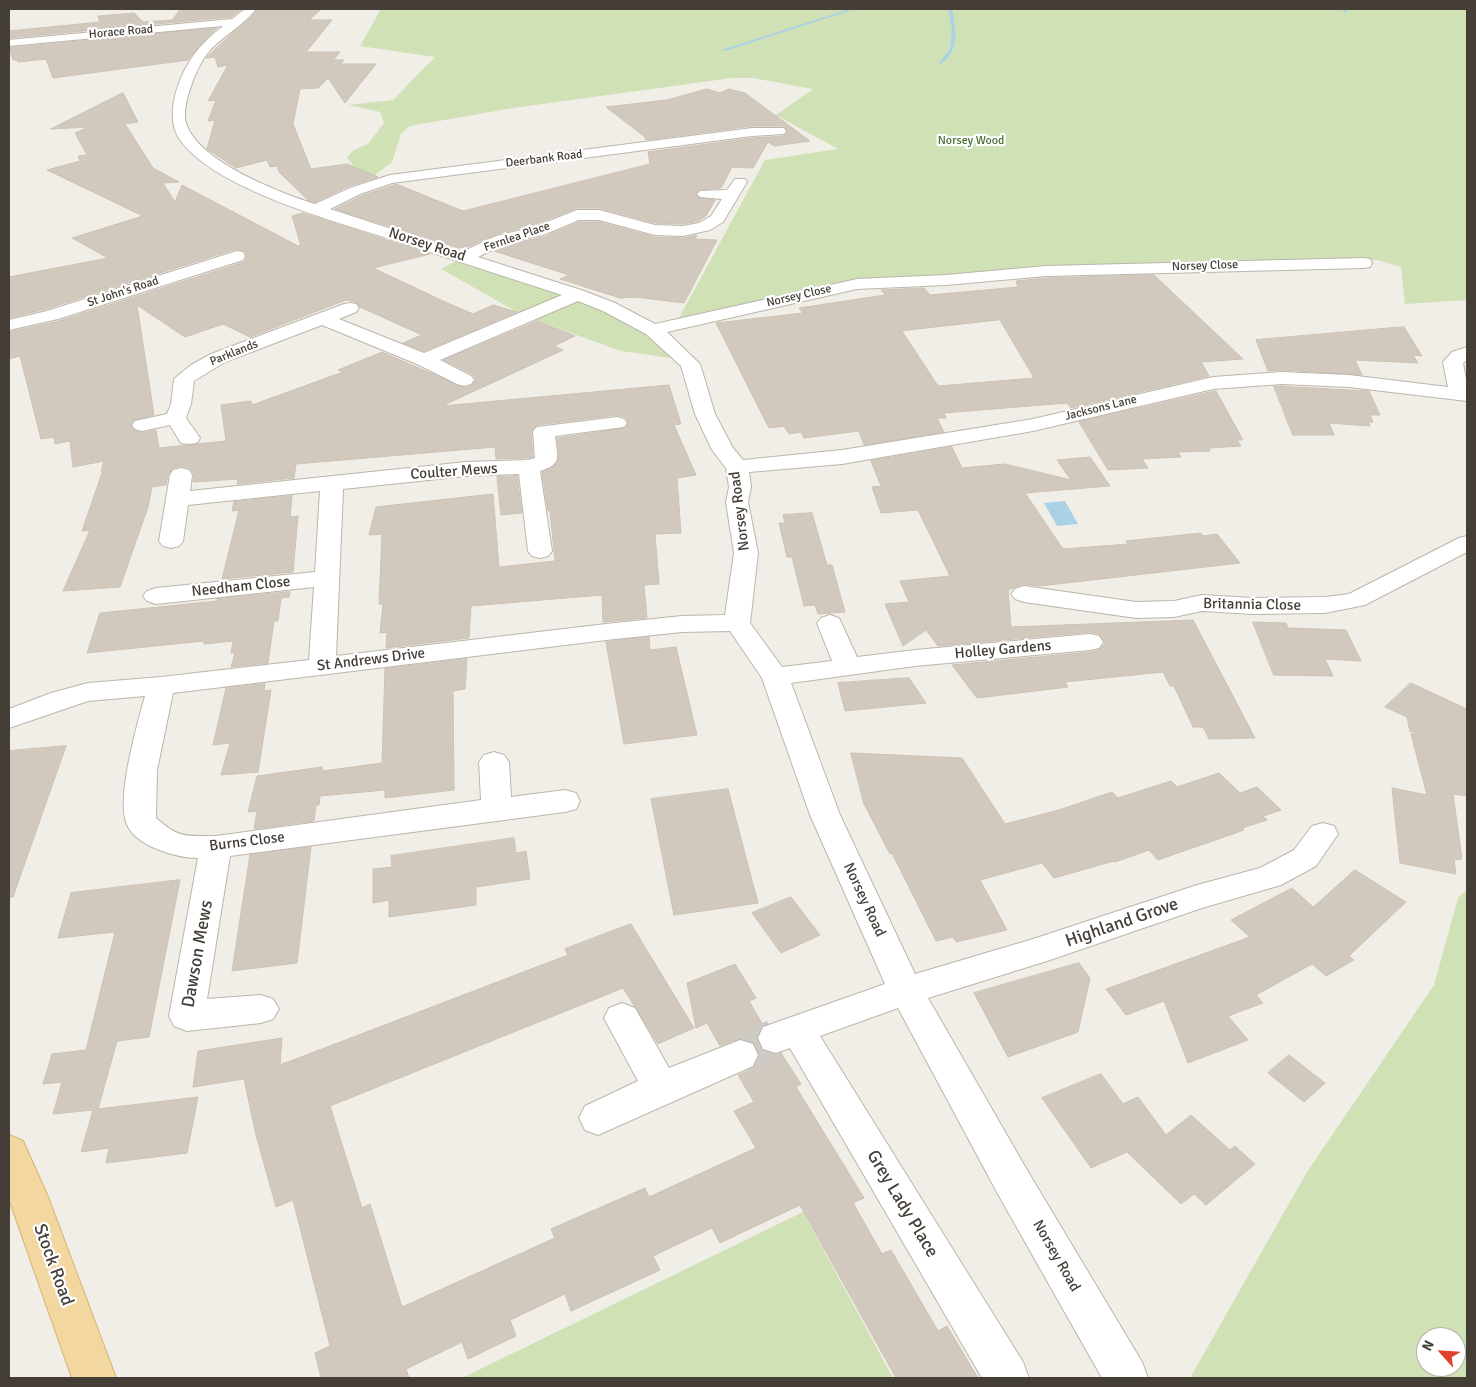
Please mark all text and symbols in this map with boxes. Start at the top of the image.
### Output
street label: Horace Road [88,22,154,42]
park label: Norsey Wood [938,134,1004,148]
street label: Deerbank Road [505,147,583,171]
street label: Fernlea Place [482,219,552,255]
street label: Norsey Road [386,224,468,266]
street label: Norsey Close [1172,258,1238,274]
street label: St John's Road [85,274,161,310]
street label: Norsey Close [765,282,833,310]
street label: Parklands [208,337,260,369]
street label: Jacksons Lane [1064,392,1138,424]
street label: Coulter Mews [410,460,498,484]
street label: Norsey Road [726,470,754,552]
street label: Needham Close [191,573,291,601]
street label: Britannia Close [1203,595,1301,615]
street label: Holley Gardens [954,637,1052,663]
street label: St Andrews Drive [316,644,426,676]
street label: Burns Close [208,828,286,856]
street label: Norsey Road [839,860,889,940]
street label: Highland Grove [1063,894,1181,952]
street label: Dawson Mews [178,899,218,1009]
street label: Grey Lady Place [862,1147,942,1261]
street label: Norsey Road [1028,1217,1084,1295]
street label: Stock Road [28,1221,78,1309]
north arrow [1416,1327,1466,1377]
text: N [1418,1338,1438,1354]

